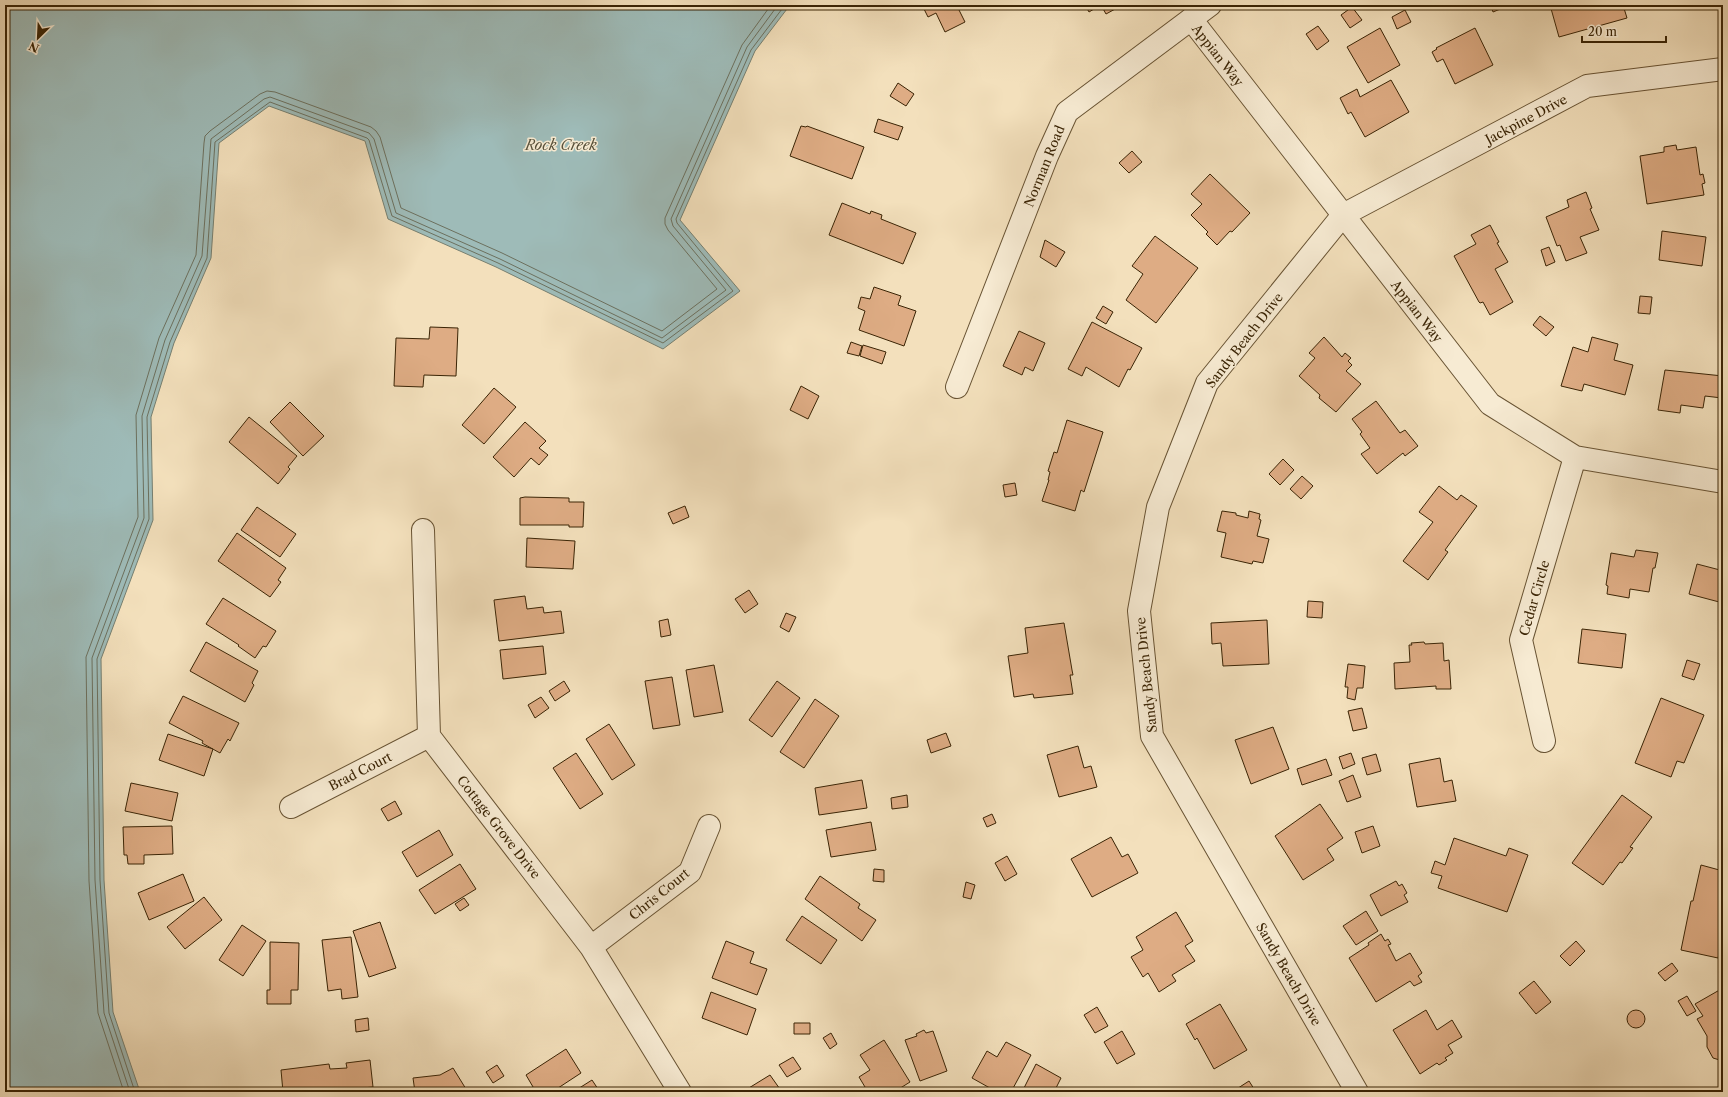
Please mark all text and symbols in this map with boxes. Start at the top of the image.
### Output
north arrow [18,18,58,58]
scale bar [1582,18,1666,44]
street label: Appian Way [1188,20,1248,90]
text: 20 m [1588,24,1617,39]
text: N [26,39,41,55]
street label: Jackpine Drive [1481,91,1570,148]
street label: Norman Road [1020,123,1068,209]
water label: Rock Creek [524,136,597,154]
street label: Appian Way [1387,276,1447,346]
street label: Sandy Beach Drive [1202,289,1286,391]
street label: Cedar Circle [1516,558,1552,638]
street label: Sandy Beach Drive [1132,616,1160,734]
street label: Brad Court [326,748,395,794]
street label: Cottage Grove Drive [454,772,544,882]
street label: Chris Court [626,865,693,923]
street label: Sandy Beach Drive [1253,920,1325,1028]

